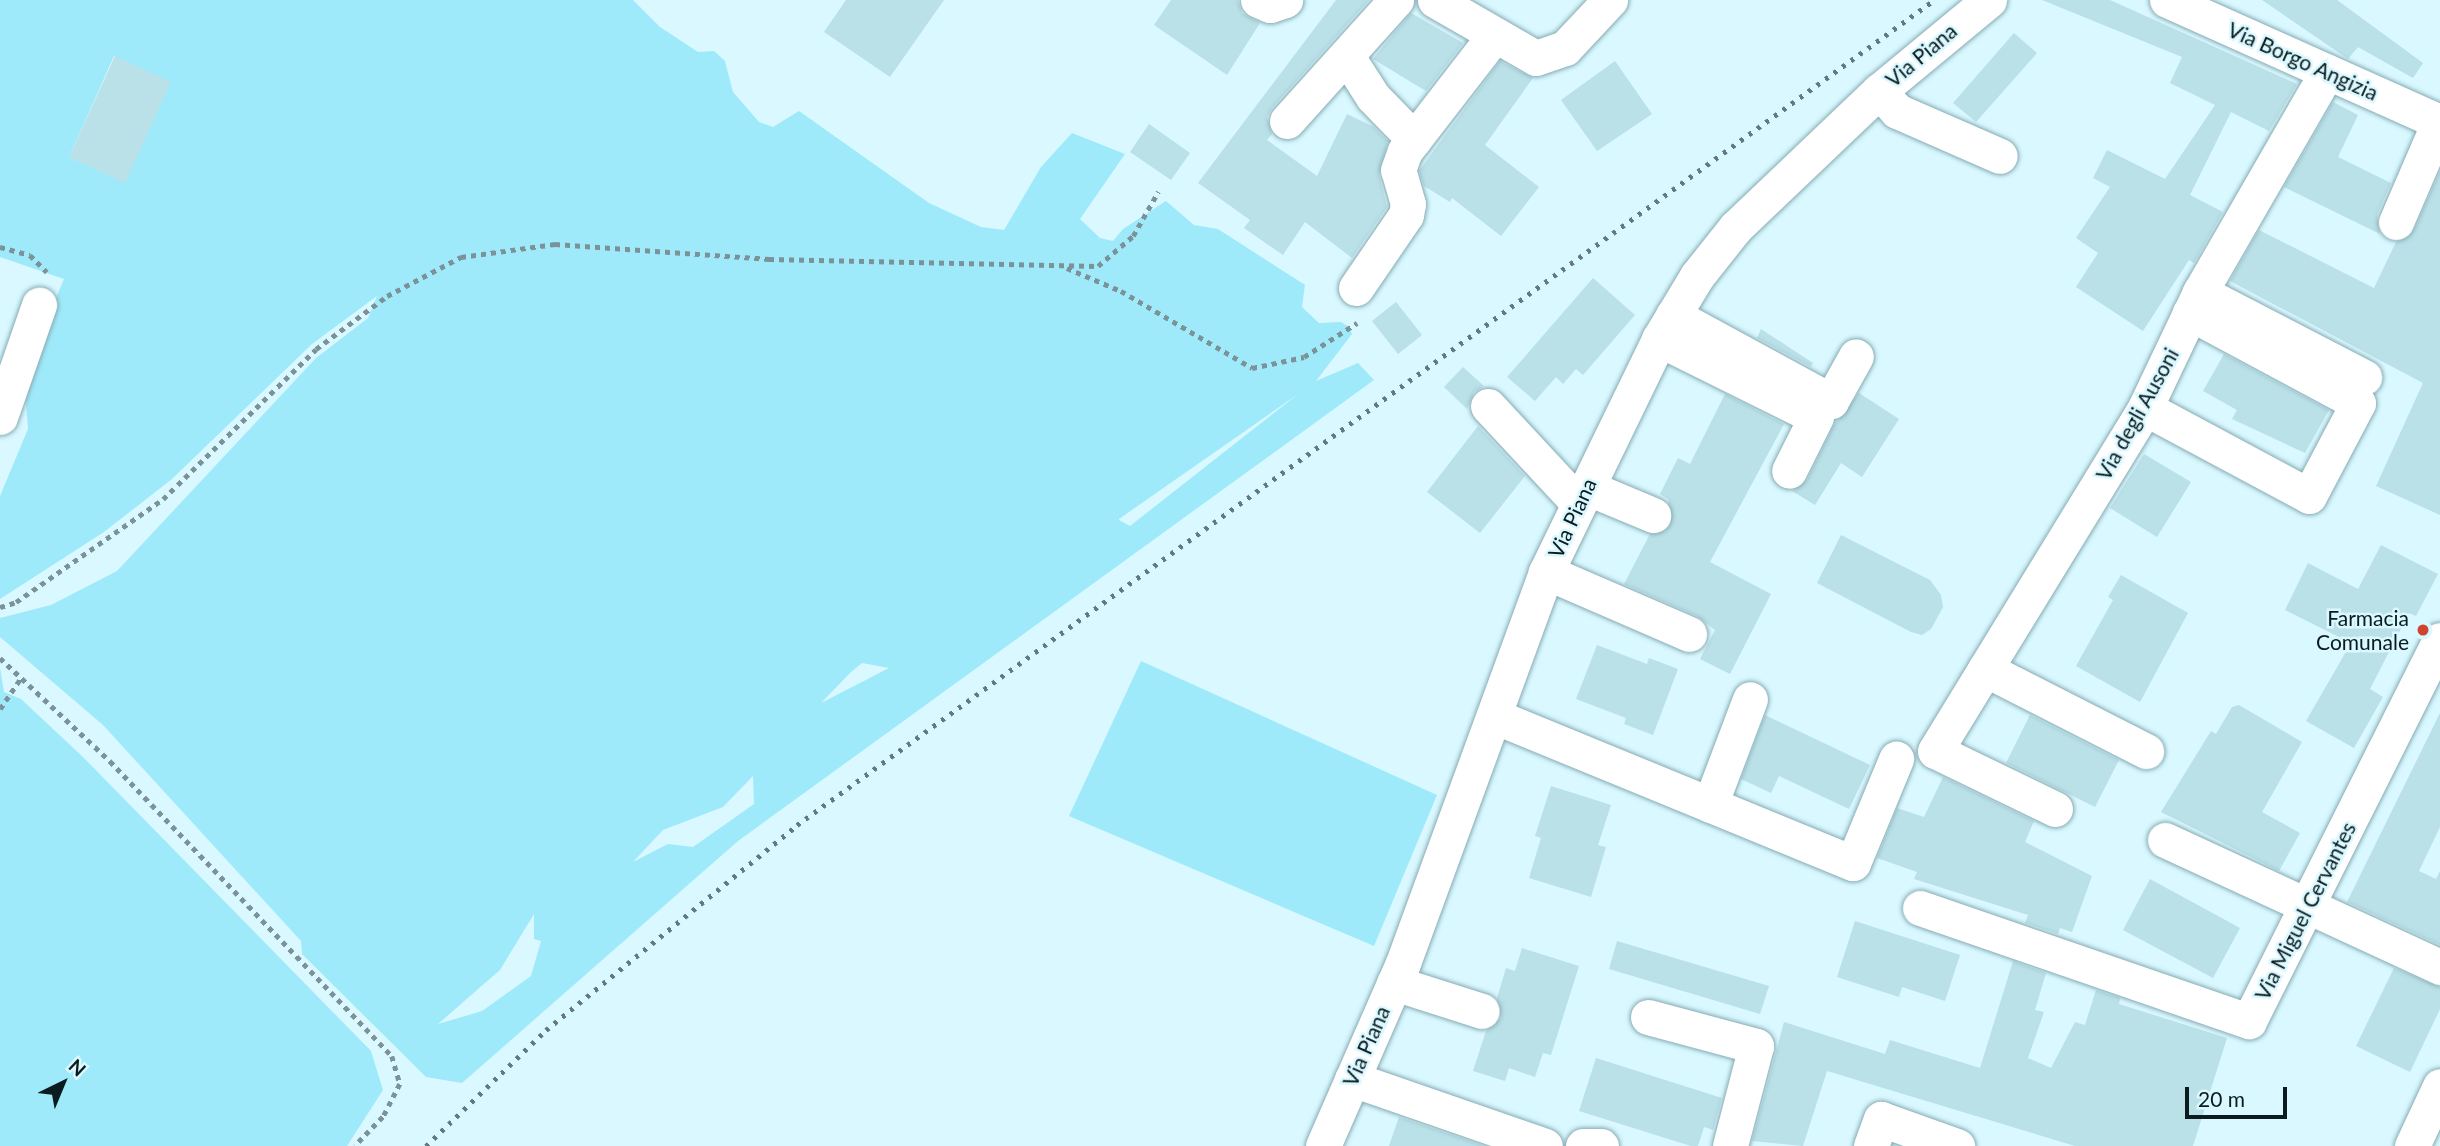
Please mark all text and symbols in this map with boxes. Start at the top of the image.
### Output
street label: Via Borgo Angizia [2224,16,2382,106]
street label: Via Piana [1880,18,1962,92]
street label: Via degli Ausoni [2090,343,2184,485]
street label: Via Piana [1543,474,1601,562]
place label: Farmacia Comunale [2316,605,2409,655]
marker: Farmacia Comunale [2415,622,2431,638]
street label: Via Miguel Cervantes [2249,818,2361,1004]
street label: Via Piana [1337,1002,1395,1090]
north arrow [28,1048,98,1118]
text: N [64,1054,91,1081]
scale bar [2188,1072,2290,1116]
text: 20 m [2198,1086,2245,1111]

